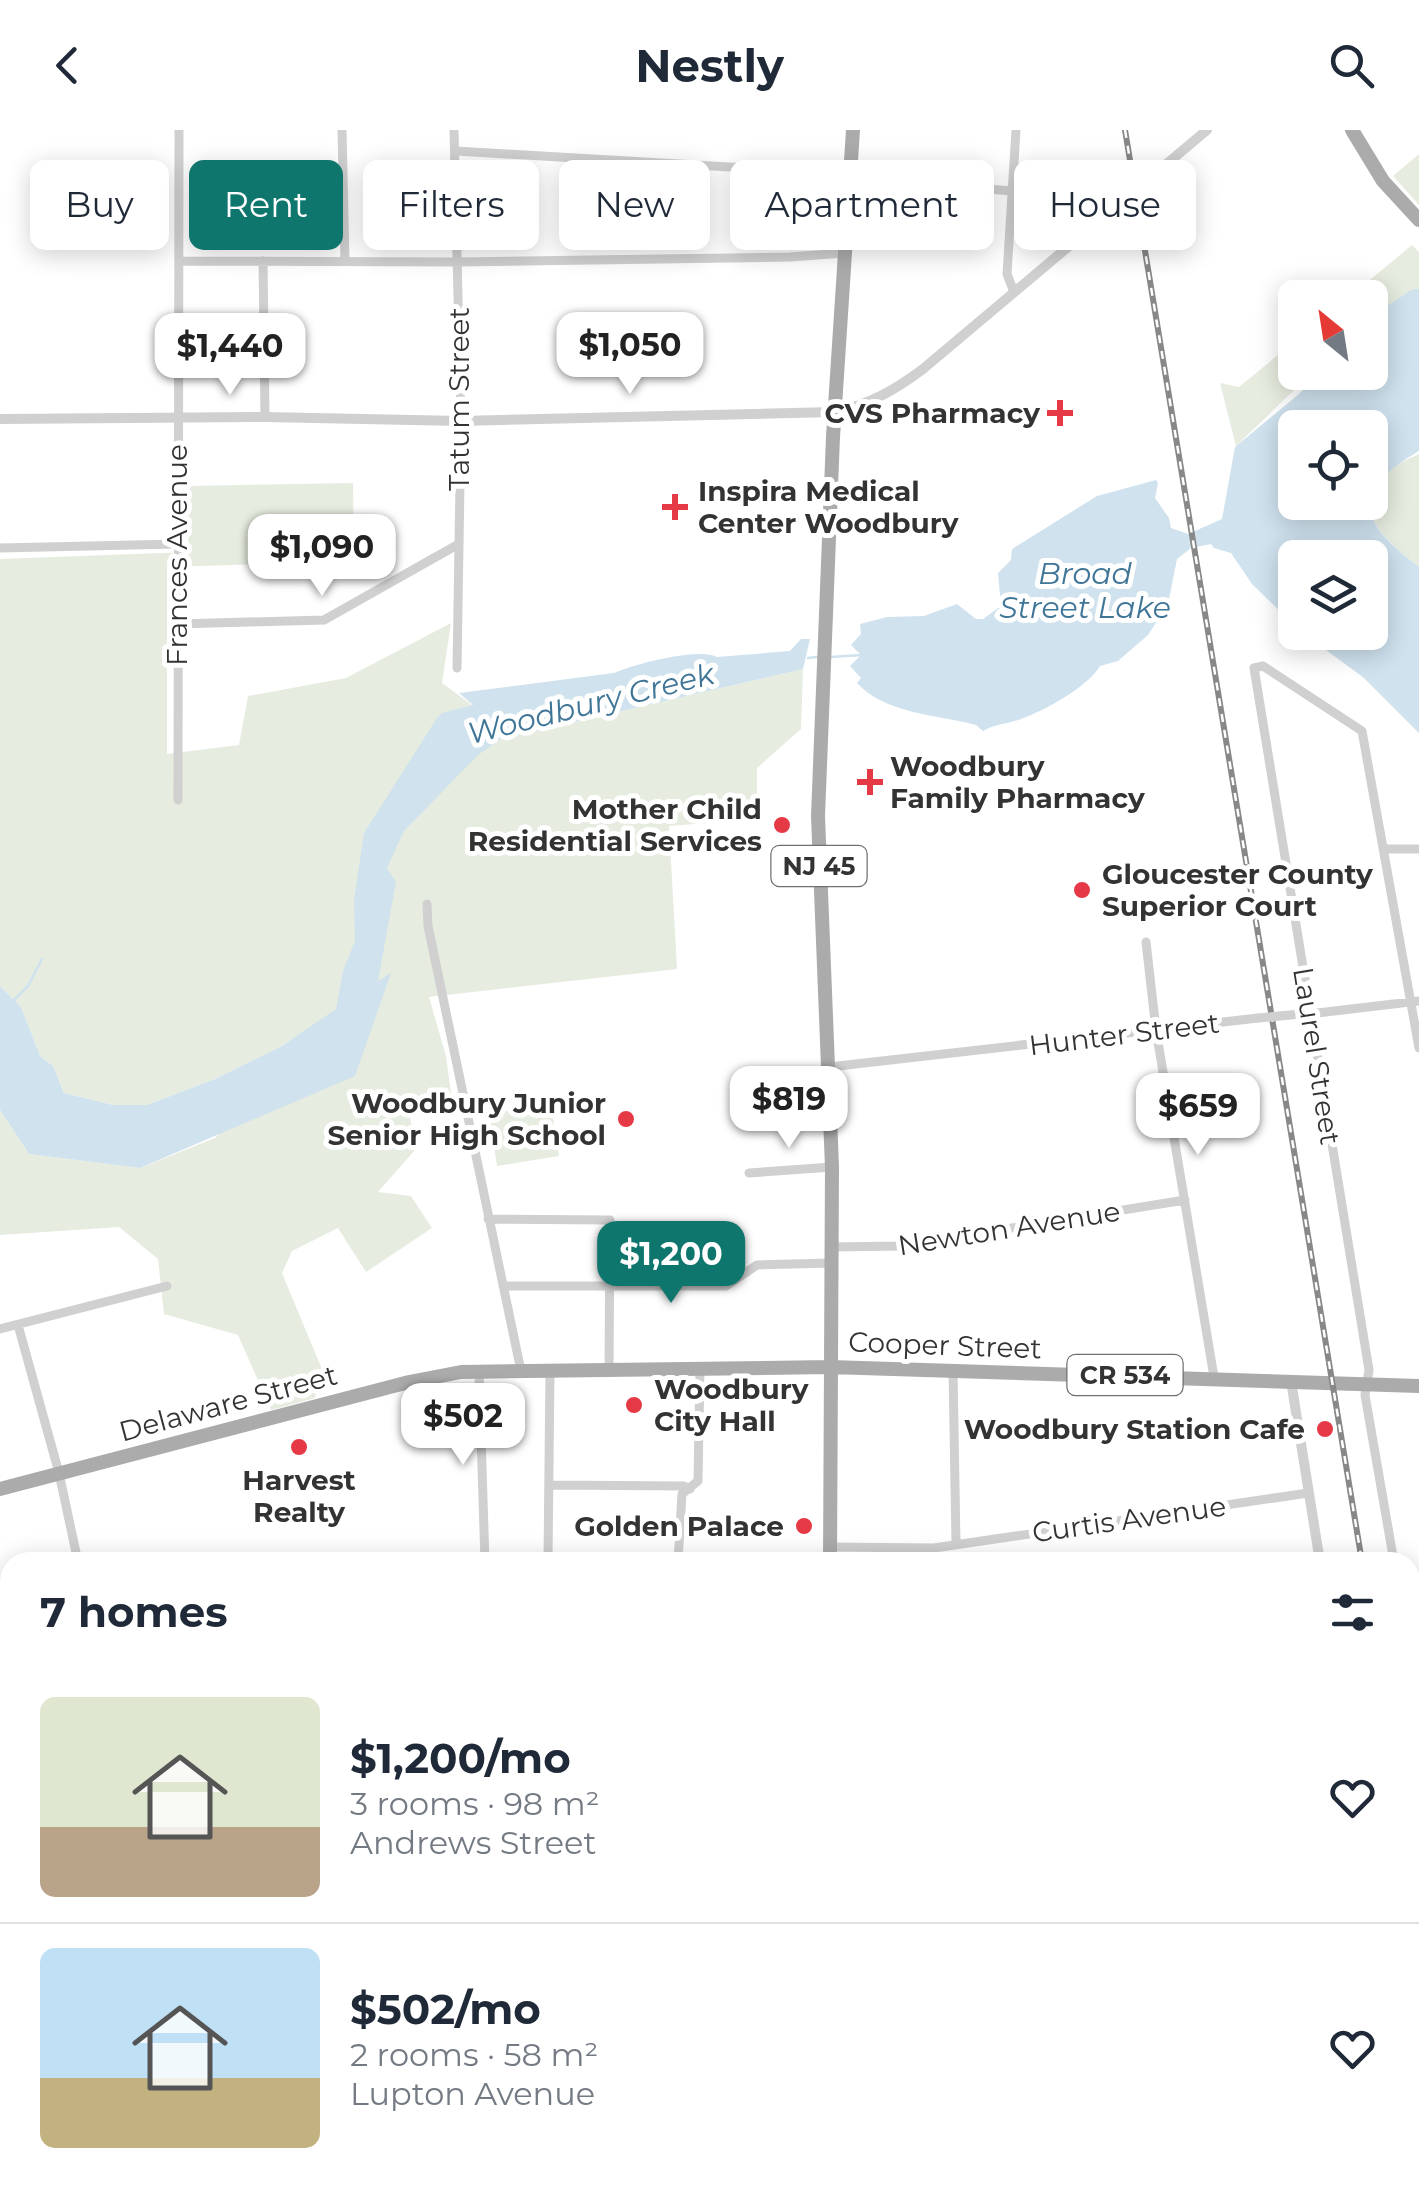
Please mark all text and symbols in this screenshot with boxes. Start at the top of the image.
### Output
icon: back [40,38,95,93]
text: Nestly [635,38,784,93]
icon: search [1324,38,1379,93]
chip: Buy [30,160,169,250]
chip: Rent [189,160,343,250]
chip: Filters [363,160,539,250]
chip: New [559,160,710,250]
chip: Apartment [730,160,994,250]
chip: House [1014,160,1196,250]
north arrow [1278,280,1388,390]
map controls [1278,280,1388,650]
street label: Tatum Street [442,307,476,491]
pin: $1,050 [549,312,711,397]
pin: $1,440 [149,313,311,398]
text: $1,050 [578,325,682,364]
text: $1,440 [177,326,283,365]
place label: CVS Pharmacy [824,396,1040,430]
marker: CVS Pharmacy [1049,402,1071,424]
button: locate [1278,410,1388,520]
street label: Frances Avenue [160,444,194,666]
place label: Inspira Medical Center Woodbury [698,474,959,540]
marker: Inspira Medical Center Woodbury [662,494,688,520]
pin: $1,090 [241,514,403,599]
text: $1,090 [270,527,374,566]
button: layers [1278,540,1388,650]
water label: Broad Street Lake [999,555,1171,626]
water label: Woodbury Creek [464,655,719,752]
place label: Woodbury Family Pharmacy [890,749,1145,815]
marker: Woodbury Family Pharmacy [859,771,881,793]
place label: Mother Child Residential Services [468,792,762,858]
marker: Mother Child Residential Services [771,814,793,836]
road number: NJ 45 [772,846,866,886]
place label: Gloucester County Superior Court [1102,857,1373,923]
marker: Gloucester County Superior Court [1071,879,1093,901]
street label: Laurel Street [1286,965,1348,1147]
street label: Hunter Street [1027,1005,1221,1063]
pin: $819 [730,1066,848,1151]
pin: $659 [1139,1073,1257,1158]
text: $819 [752,1079,826,1118]
place label: Woodbury Junior Senior High School [328,1086,606,1152]
text: $659 [1158,1086,1238,1125]
marker: Woodbury Junior Senior High School [615,1108,637,1130]
street label: Newton Avenue [895,1194,1123,1262]
pin: $1,200 [590,1221,752,1306]
text: $1,200 [619,1234,723,1273]
street label: Cooper Street [848,1325,1042,1365]
road number: CR 534 [1068,1355,1182,1395]
street label: Delaware Street [115,1358,341,1448]
place label: Woodbury City Hall [654,1372,809,1438]
pin: $502 [404,1383,522,1468]
marker: Woodbury City Hall [623,1394,645,1416]
text: $502 [423,1396,503,1435]
place label: Woodbury Station Cafe [964,1412,1305,1446]
marker: Woodbury Station Cafe [1314,1418,1336,1440]
marker: Harvest Realty [288,1436,310,1458]
place label: Harvest Realty [242,1463,356,1529]
street label: Curtis Avenue [1030,1489,1228,1549]
place label: Golden Palace [574,1509,784,1543]
marker: Golden Palace [793,1515,815,1537]
icon: filters [1325,1585,1380,1640]
text: 7 homes [40,1586,228,1638]
text: $1,200/mo [350,1732,571,1784]
icon: home [120,1737,240,1857]
icon: heart [1325,1770,1380,1825]
text: 3 rooms · 98 m² [350,1784,599,1823]
text: Andrews Street [350,1823,596,1862]
text: $502/mo [350,1983,541,2035]
icon: home [120,1988,240,2108]
icon: heart [1325,2021,1380,2076]
text: 2 rooms · 58 m² [350,2035,598,2074]
text: Lupton Avenue [350,2074,595,2113]

